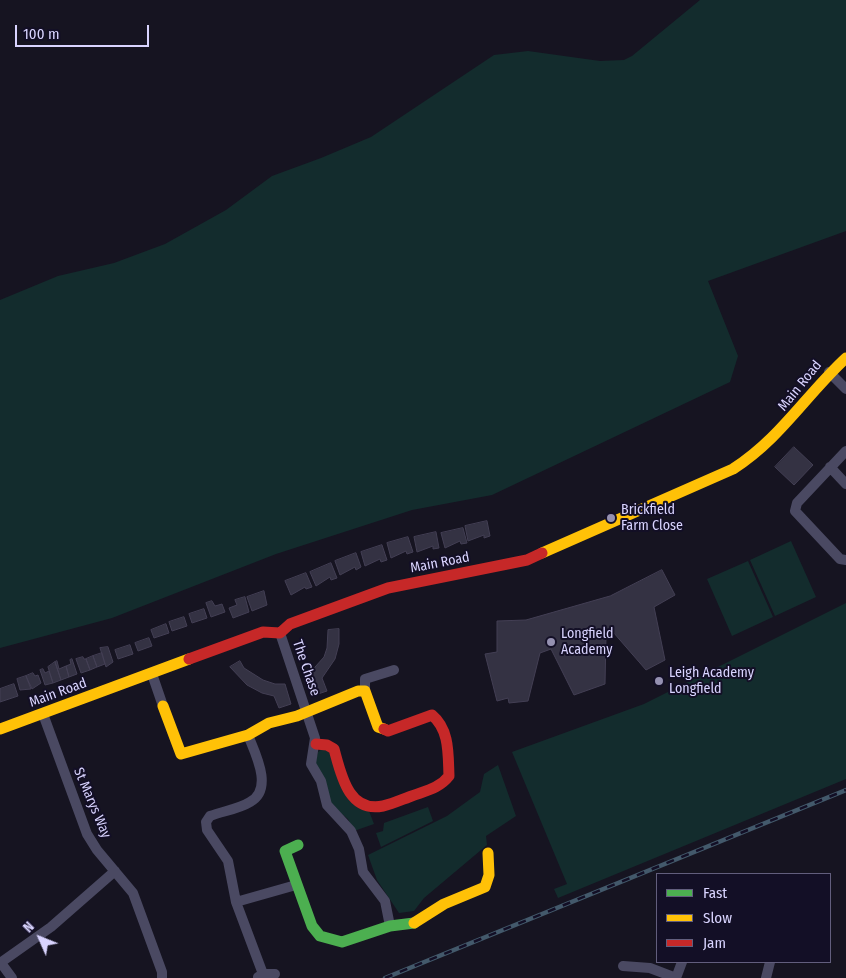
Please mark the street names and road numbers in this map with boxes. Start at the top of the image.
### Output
street label: Main Road [775,357,825,415]
street label: Main Road [409,549,471,577]
street label: The Chase [289,638,323,698]
street label: Main Road [27,675,89,711]
street label: St Marys Way [70,765,114,841]

